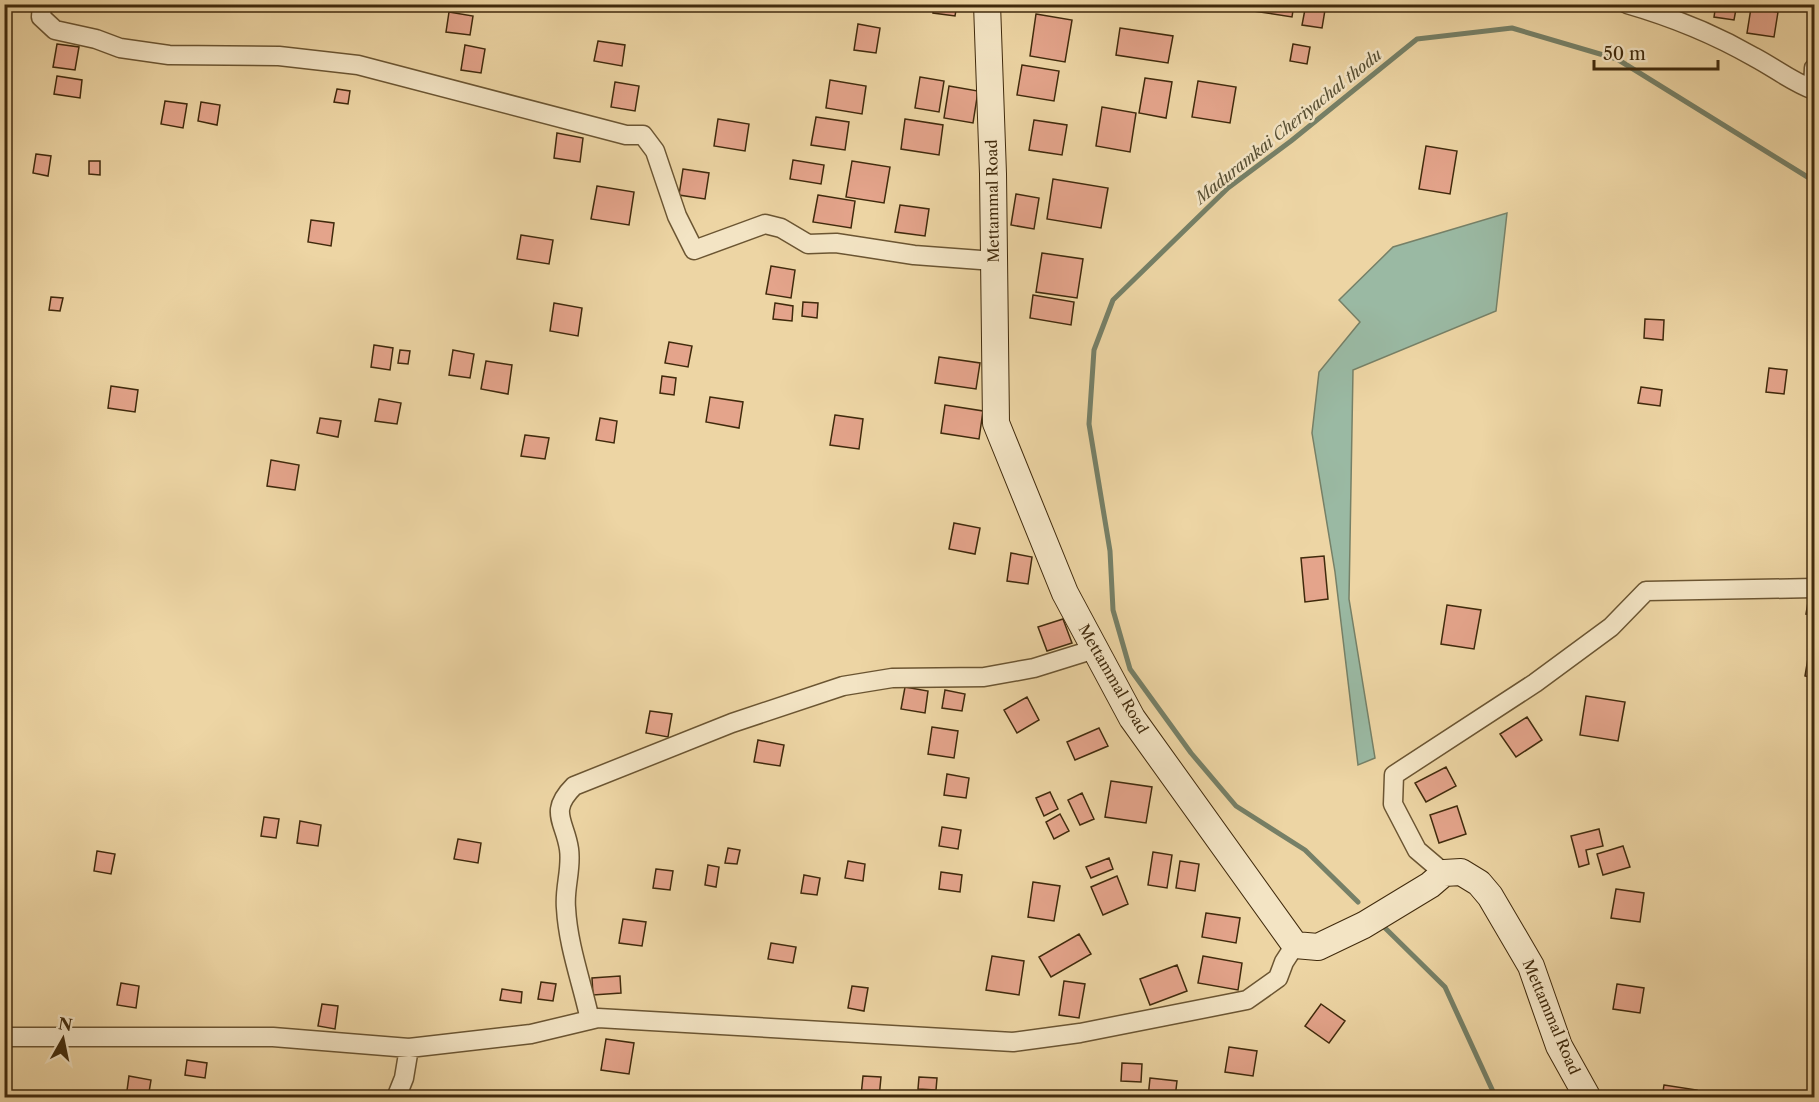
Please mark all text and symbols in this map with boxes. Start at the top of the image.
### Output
scale bar [1594,33,1718,71]
text: 50 m [1603,43,1646,65]
water label: Maduramkai Cheriyachal thodu [1189,44,1386,209]
street label: Mettammal Road [982,139,1003,263]
street label: Mettammal Road [1074,621,1152,737]
street label: Mettammal Road [1519,956,1584,1077]
north arrow [33,1009,93,1069]
text: N [57,1013,74,1035]

